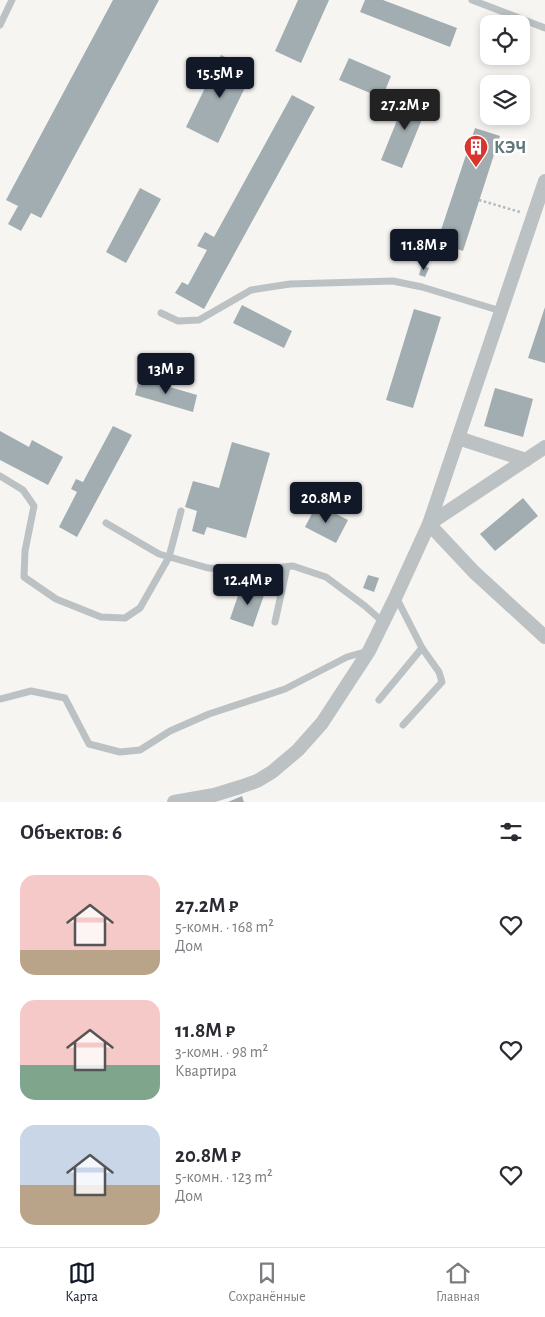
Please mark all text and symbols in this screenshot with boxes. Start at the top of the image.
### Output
map controls [480,15,530,125]
button: locate [480,15,530,65]
pin: 15.5M ₽ [174,56,266,99]
text: 15.5M ₽ [197,65,243,81]
button: layers [480,75,530,125]
pin: 27.2M ₽ [359,88,451,131]
text: 27.2M ₽ [381,97,429,113]
building icon: КЭЧ [463,134,489,168]
place label: КЭЧ [494,139,526,157]
pin: 11.8M ₽ [378,228,470,271]
text: 11.8M ₽ [401,237,447,253]
pin: 13M ₽ [131,352,201,395]
text: 13M ₽ [148,361,184,377]
pin: 20.8M ₽ [280,482,372,524]
text: 20.8M ₽ [301,490,351,506]
pin: 12.4M ₽ [202,564,294,606]
text: 12.4M ₽ [224,572,272,588]
icon: filters [497,818,525,846]
text: Объектов: 6 [20,822,122,843]
icon: home [60,895,120,955]
text: 27.2M ₽ [175,895,238,916]
icon: heart [497,911,525,939]
text: 5-комн. · 168 m² [175,919,274,935]
text: Дом [175,938,203,954]
icon: home [60,1020,120,1080]
text: 11.8M ₽ [175,1020,235,1041]
icon: heart [497,1036,525,1064]
text: 3-комн. · 98 m² [175,1044,268,1060]
text: Квартира [175,1063,237,1079]
icon: home [60,1145,120,1205]
text: 20.8M ₽ [175,1145,241,1166]
icon: heart [497,1161,525,1189]
text: 5-комн. · 123 m² [175,1169,273,1185]
text: Дом [175,1188,203,1204]
tab: Карта [65,1259,98,1306]
tab: Сохранённые [228,1259,306,1306]
tab: Главная [436,1259,480,1306]

